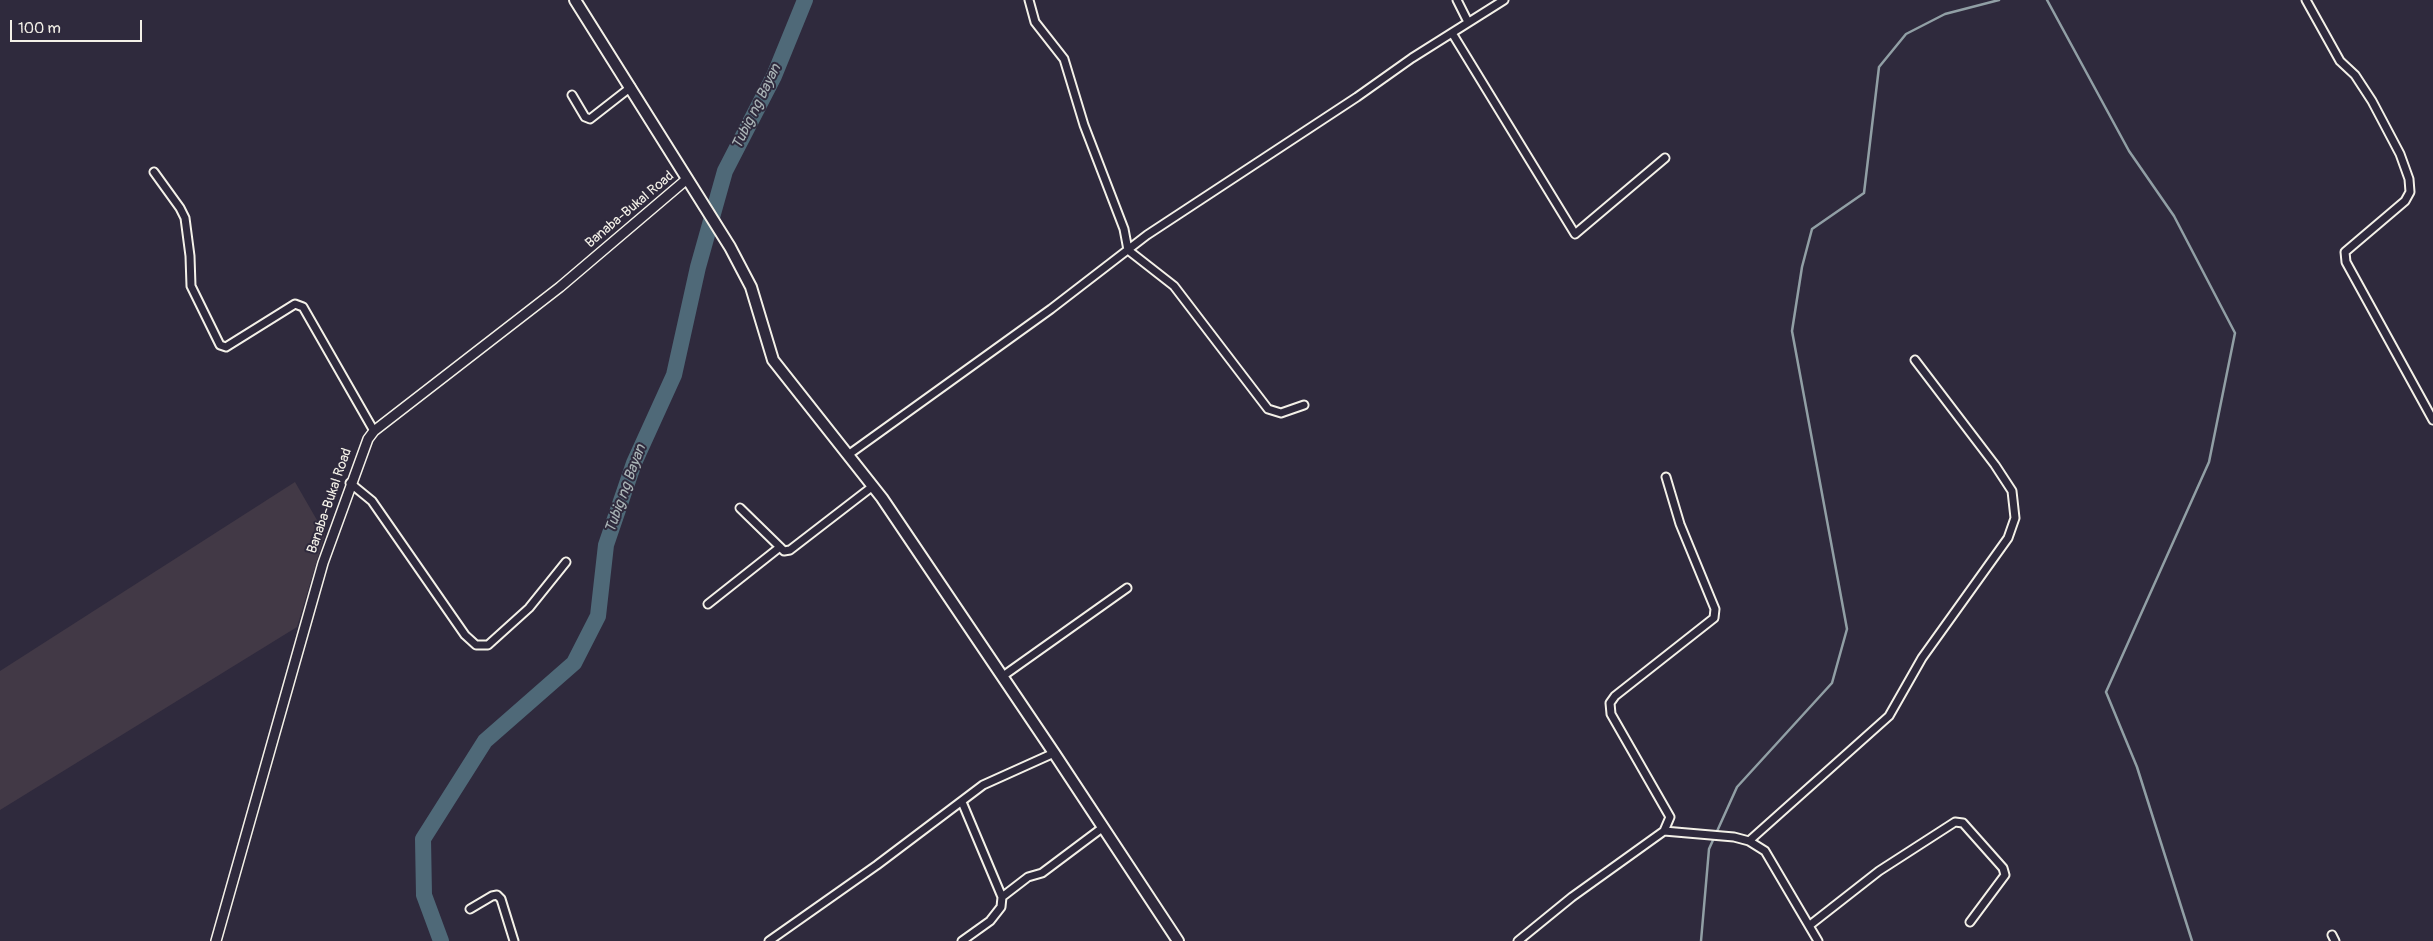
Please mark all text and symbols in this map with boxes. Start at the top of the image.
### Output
scale bar [12,10,145,42]
text: 100 m [18,19,61,38]
water label: Tubig ng Bayan [729,62,785,152]
street label: Banaba-Bukal Road [582,168,678,252]
water label: Tubig ng Bayan [602,442,650,536]
street label: Banaba-Bukal Road [304,446,356,556]

